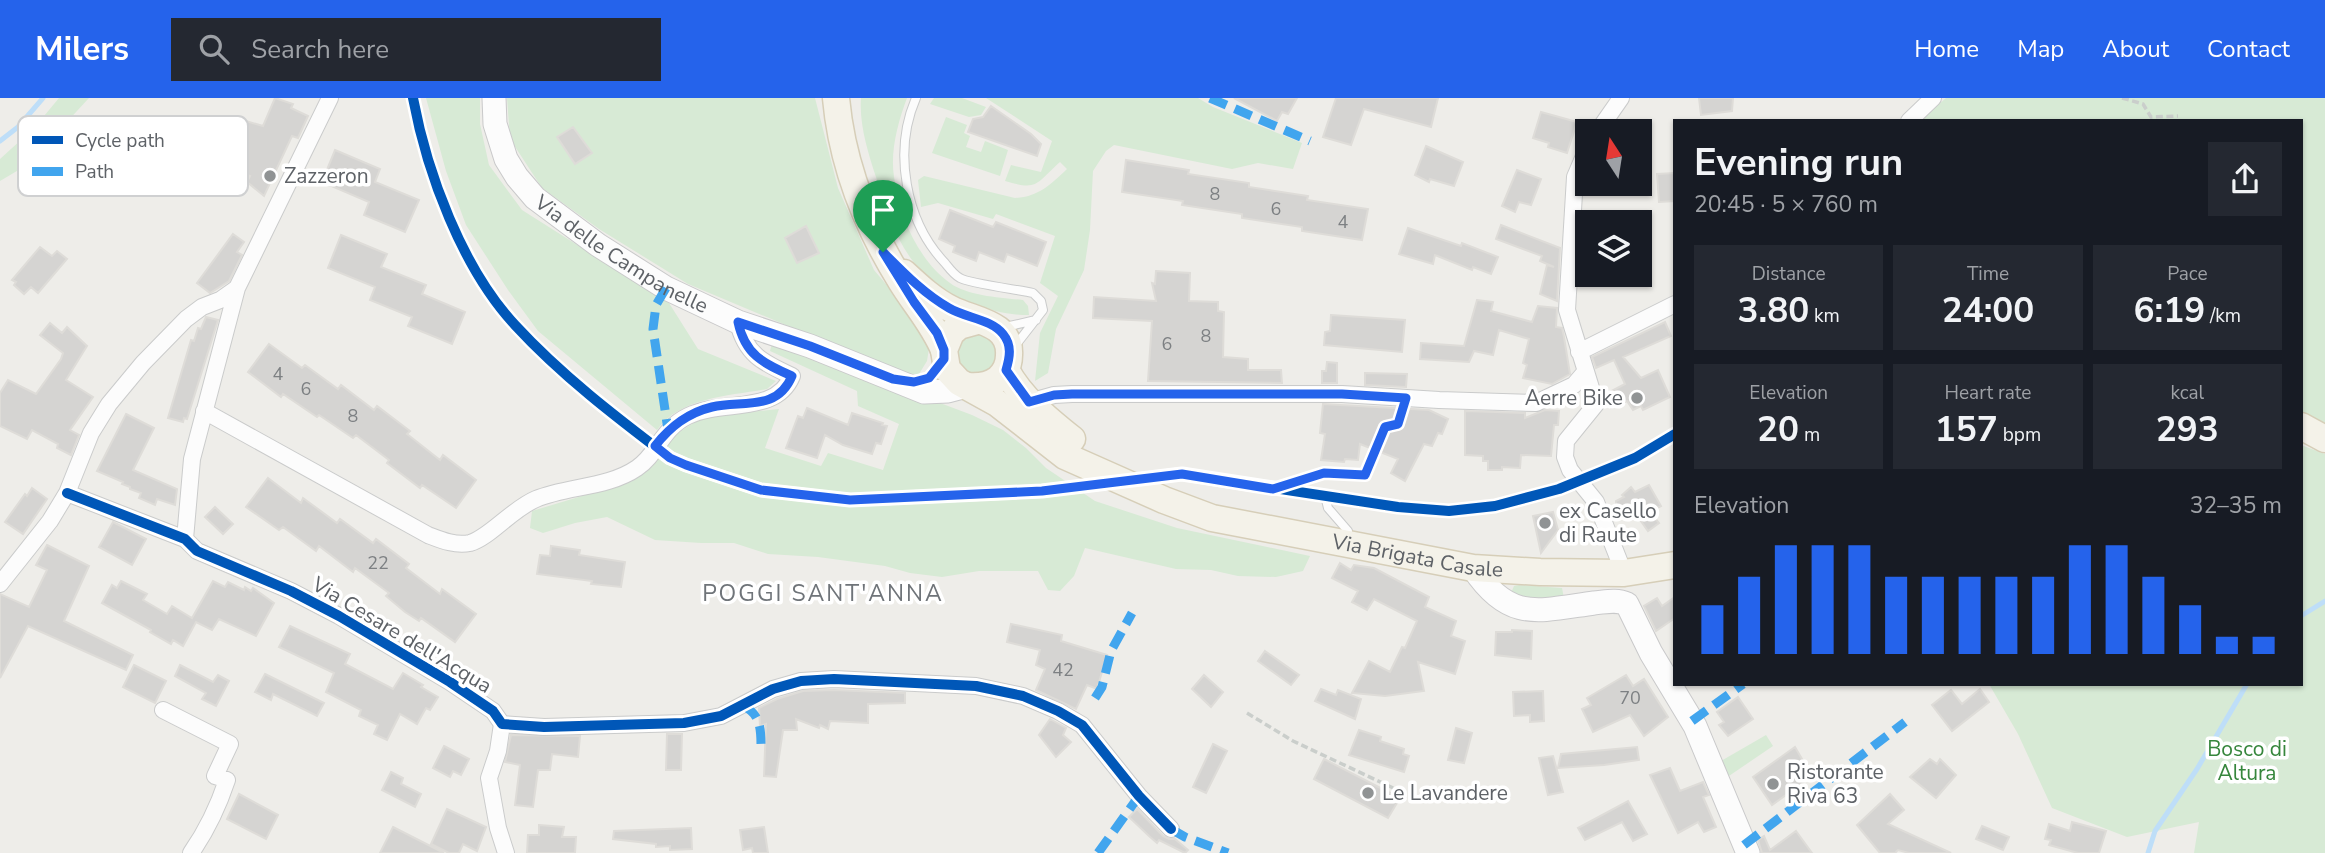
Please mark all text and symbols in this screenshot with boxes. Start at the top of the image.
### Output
search box [171,18,661,81]
text: Milers [35,27,129,72]
icon: search [195,30,233,68]
text: Search here [251,32,389,67]
text: Home [1914,33,1979,65]
text: Map [2017,33,2064,65]
text: About [2102,33,2169,65]
text: Contact [2207,33,2290,65]
legend [18,116,248,196]
north arrow [1575,119,1652,196]
map controls [1575,119,1652,287]
text: Cycle path [75,128,165,154]
text: Evening run [1694,137,1903,188]
button: share [2208,142,2282,216]
text: Path [75,159,114,185]
place label: Zazzeron [284,162,369,190]
marker: Zazzeron [262,168,278,184]
pin [853,180,913,252]
house number: 8 [1210,182,1220,206]
street label: Via delle Campanelle [528,188,713,320]
text: 20:45 · 5 × 760 m [1694,189,1878,220]
icon: arrive [864,191,902,229]
house number: 6 [1271,197,1281,221]
house number: 4 [1338,210,1349,234]
button: layers [1575,210,1652,287]
text: Distance [1752,261,1826,287]
text: Time [1967,261,2009,287]
text: Pace [2167,261,2208,287]
text: 3.80 [1737,287,1809,334]
text: 24:00 [1942,287,2034,334]
text: 6:19 [2133,287,2205,334]
text: km [1809,303,1840,329]
text: /km [2205,303,2241,329]
house number: 8 [1201,324,1211,348]
house number: 6 [1162,332,1172,356]
house number: 4 [273,362,284,386]
house number: 6 [301,377,311,401]
text: Elevation [1749,380,1828,406]
text: Heart rate [1945,380,2031,406]
text: kcal [2170,380,2204,406]
place label: Aerre Bike [1525,384,1623,412]
marker: Aerre Bike [1629,390,1645,406]
house number: 8 [348,404,358,428]
text: 20 [1757,406,1799,453]
text: 157 [1935,406,1998,453]
text: 293 [2156,406,2219,453]
text: m [1799,422,1820,448]
text: bpm [1998,422,2041,448]
text: Elevation [1694,490,1789,521]
text: 32–35 m [2190,490,2282,521]
place label: ex Casello di Raute [1559,497,1657,549]
marker: ex Casello di Raute [1537,515,1553,531]
street label: Via Brigata Casale [1329,527,1504,584]
house number: 22 [367,551,389,575]
street label: Via Cesare dell'Acqua [306,570,497,700]
district label: POGGI SANT'ANNA [702,578,944,609]
house number: 42 [1052,658,1074,682]
house number: 70 [1619,686,1641,710]
park label: Bosco di Altura [2207,735,2287,787]
place label: Ristorante Riva 63 [1787,758,1884,810]
marker: Ristorante Riva 63 [1765,776,1781,792]
place label: Le Lavandere [1382,779,1508,807]
marker: Le Lavandere [1360,785,1376,801]

